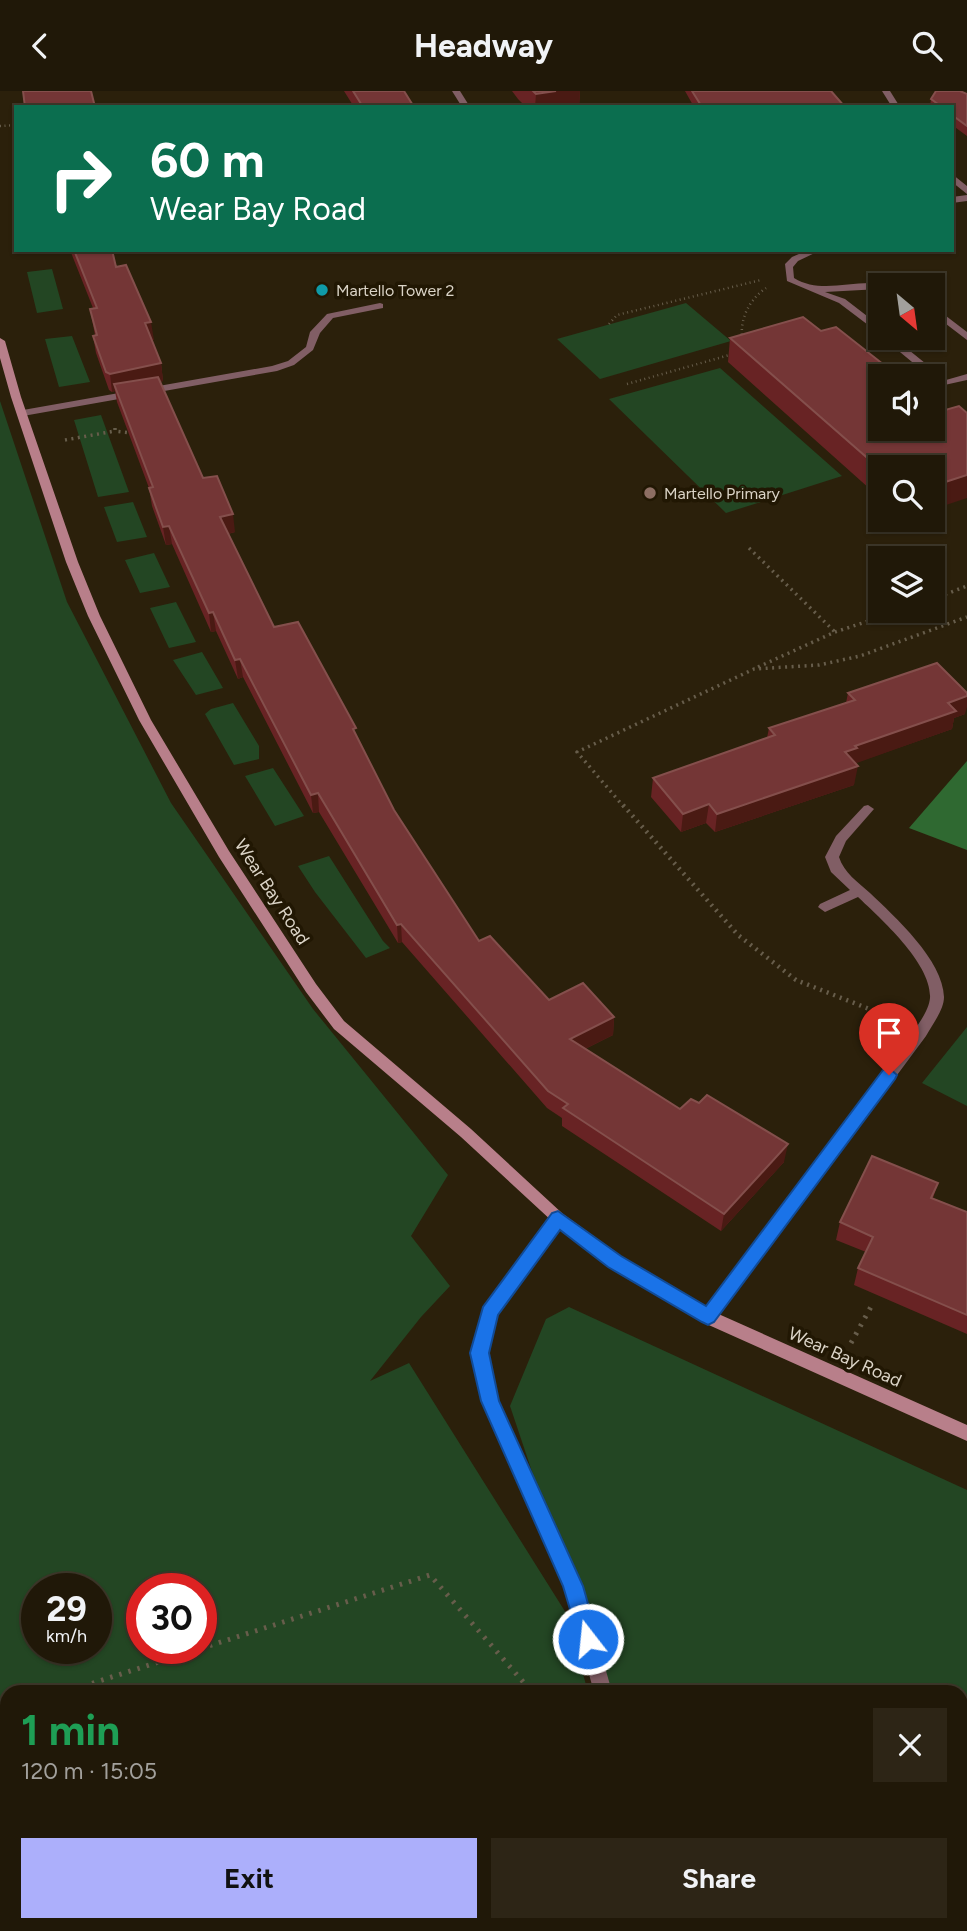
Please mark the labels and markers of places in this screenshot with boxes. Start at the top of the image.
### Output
place label: Martello Tower 2 [336,281,454,300]
marker: Martello Tower 2 [314,282,330,298]
place label: Martello Primary [664,484,781,503]
marker: Martello Primary [642,485,658,501]
pin [859,1003,919,1075]

